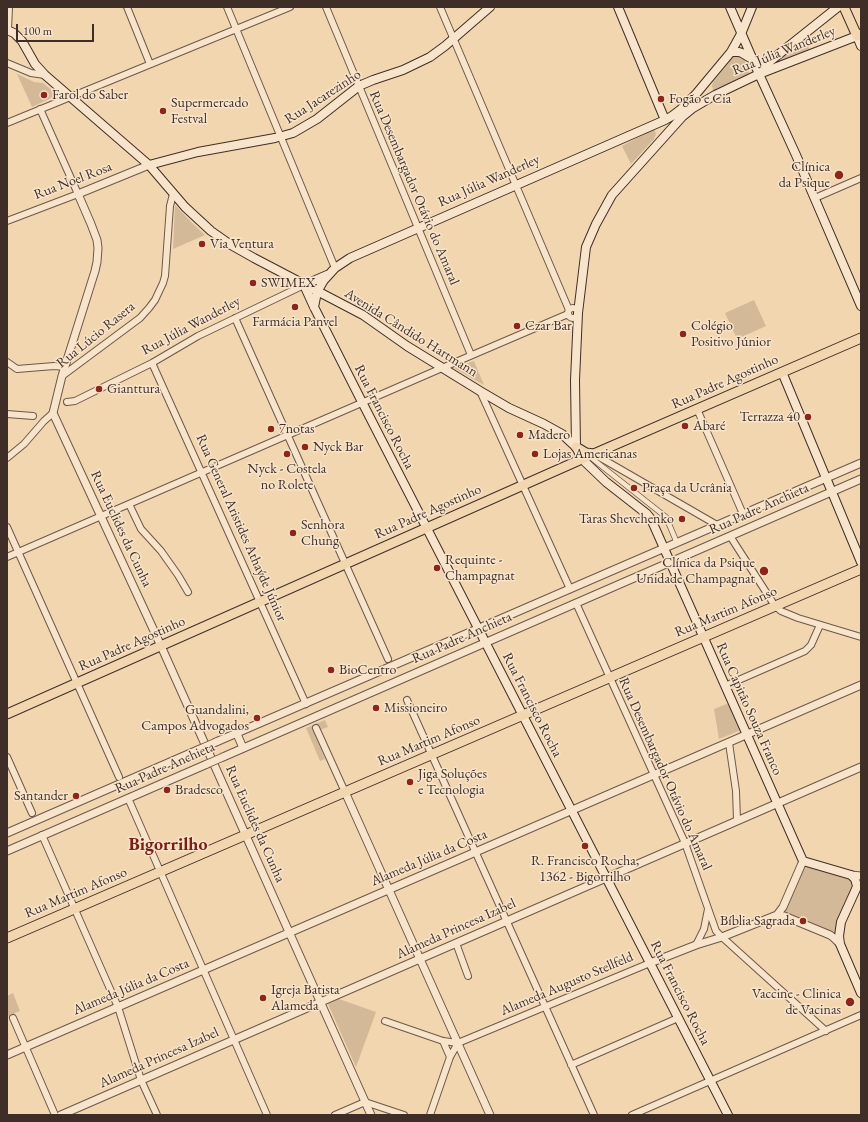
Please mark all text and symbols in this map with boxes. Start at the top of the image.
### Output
scale bar [18,16,96,42]
text: 100 m [23,23,52,39]
street label: Rua Júlia Wanderley [730,23,838,79]
street label: Rua Jacarezinho [282,66,364,128]
place label: Farol do Saber [52,87,128,103]
street label: Rua Desembargador Otávio do Amaral [365,88,463,288]
marker: Farol do Saber [39,90,49,100]
place label: Fogão e Cia [669,91,731,107]
marker: Fogão e Cia [656,94,666,104]
place label: Supermercado Festval [171,95,248,128]
marker: Supermercado Festval [158,106,168,116]
street label: Rua Júlia Wanderley [436,151,542,211]
street label: Rua Noel Rosa [32,158,114,204]
place label: Clínica da Psique [779,159,830,192]
marker: Clínica da Psique [833,169,845,181]
place label: Via Ventura [210,236,274,252]
marker: Via Ventura [197,239,207,249]
place label: SWIMEX [261,275,316,291]
marker: SWIMEX [248,278,258,288]
street label: Avenida Cândido Hartmann [341,285,481,381]
street label: Rua Júlia Wanderley [139,293,243,359]
street label: Rua Lúcio Rasera [53,298,139,372]
marker: Farmácia Panvel [290,302,300,312]
place label: Farmácia Panvel [252,314,338,330]
place label: Czar Bar [525,318,572,334]
place label: Colégio Positivo Júnior [691,318,771,350]
marker: Czar Bar [512,321,522,331]
marker: Colégio Positivo Júnior [678,329,688,339]
street label: Rua Padre Agostinho [669,351,781,413]
street label: Rua Francisco Rocha [350,362,418,472]
place label: Gianttura [107,381,160,397]
marker: Gianttura [94,384,104,394]
place label: Terrazza 40 [740,409,800,425]
marker: Terrazza 40 [803,412,813,422]
place label: Abaré [693,418,725,434]
place label: 7notas [279,421,315,437]
marker: Abaré [680,421,690,431]
marker: 7notas [266,424,276,434]
place label: Madero [528,427,570,443]
marker: Madero [515,430,525,440]
street label: Rua General Aristides Athaýde Júnior [192,432,290,624]
place label: Nyck Bar [313,439,363,455]
marker: Nyck Bar [300,442,310,452]
place label: Lojas Americanas [543,446,637,462]
marker: Nyck - Costela no Rolete [282,449,292,459]
marker: Lojas Americanas [530,449,540,459]
place label: Nyck - Costela no Rolete [248,461,326,494]
street label: Rua Euclides da Cunha [87,468,155,590]
place label: Praça da Ucrânia [642,480,732,496]
street label: Rua Padre Anchieta [707,480,811,538]
street label: Rua Padre Agostinho [372,481,484,543]
marker: Praça da Ucrânia [629,483,639,493]
place label: Taras Shevchenko [579,511,674,527]
marker: Taras Shevchenko [677,514,687,524]
place label: Senhora Chung [301,517,345,550]
marker: Senhora Chung [288,528,298,538]
place label: Requinte - Champagnat [445,552,515,584]
place label: Clínica da Psique Unidade Champagnat [636,555,755,588]
marker: Requinte - Champagnat [432,563,442,573]
marker: Clínica da Psique Unidade Champagnat [758,565,770,577]
street label: Rua Martim Afonso [672,583,780,641]
street label: Rua Padre Anchieta [410,609,514,667]
street label: Rua Padre Agostinho [76,613,188,675]
street label: Rua Capitão Souza Franco [712,640,786,778]
street label: Rua Francisco Rocha [498,650,566,760]
place label: BioCentro [339,662,396,678]
marker: BioCentro [326,665,336,675]
street label: Rua Desembargador Otávio do Amaral [615,675,715,873]
place label: Missioneiro [384,700,447,716]
place label: Guandalini, Campos Advogados [141,702,249,734]
marker: Missioneiro [371,703,381,713]
street label: Rua Martim Afonso [375,712,483,770]
marker: Guandalini, Campos Advogados [252,713,262,723]
street label: Rua Padre Anchieta [113,739,217,797]
street label: Rua Euclides da Cunha [222,763,288,885]
place label: Jiga Soluções e Tecnologia [418,766,487,798]
marker: Jiga Soluções e Tecnologia [405,777,415,787]
place label: Bradesco [175,782,223,798]
marker: Bradesco [162,785,172,795]
place label: Santander [14,788,68,804]
marker: Santander [71,791,81,801]
street label: Alameda Júlia da Costa [368,826,490,890]
district label: Bigorrilho [129,834,207,856]
marker: R. Francisco Rocha, 1362 - Bigorrilho [580,841,590,851]
place label: R. Francisco Rocha, 1362 - Bigorrilho [531,853,639,886]
street label: Rua Martim Afonso [22,864,130,922]
street label: Alameda Princesa Izabel [394,895,518,963]
place label: Bíblia Sagrada [720,913,795,929]
marker: Bíblia Sagrada [798,916,808,926]
street label: Rua Francisco Rocha [646,938,714,1048]
street label: Alameda Augusto Stellfeld [498,948,636,1020]
street label: Alameda Júlia da Costa [70,955,192,1019]
place label: Igreja Batista Alameda [271,982,340,1014]
place label: Vaccine - Clinica de Vacinas [752,986,841,1018]
marker: Igreja Batista Alameda [258,993,268,1003]
marker: Vaccine - Clinica de Vacinas [844,996,856,1008]
street label: Alameda Princesa Izabel [97,1024,221,1092]

